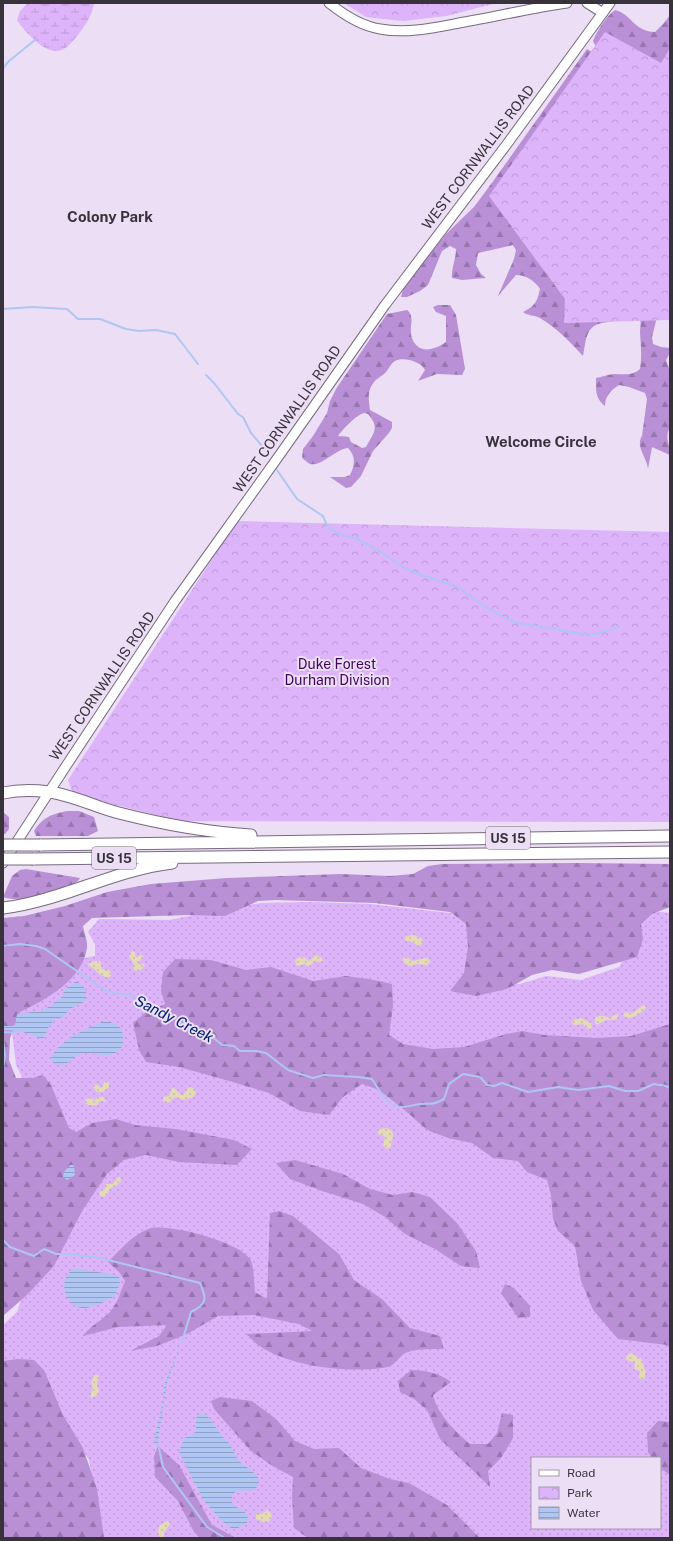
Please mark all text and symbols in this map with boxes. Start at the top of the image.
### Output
street label: WEST CORNWALLIS ROAD [419,82,537,232]
district label: Colony Park [67,208,153,225]
street label: WEST CORNWALLIS ROAD [230,342,344,496]
district label: Welcome Circle [485,433,597,450]
street label: WEST CORNWALLIS ROAD [46,608,158,764]
park label: Duke Forest Durham Division [285,656,389,688]
road number: US 15 [486,827,530,849]
road number: US 15 [92,847,136,869]
water label: Sandy Creek [132,991,217,1046]
legend [531,1457,661,1529]
text: Road [567,1466,595,1480]
text: Park [567,1486,593,1500]
text: Water [567,1506,601,1520]

